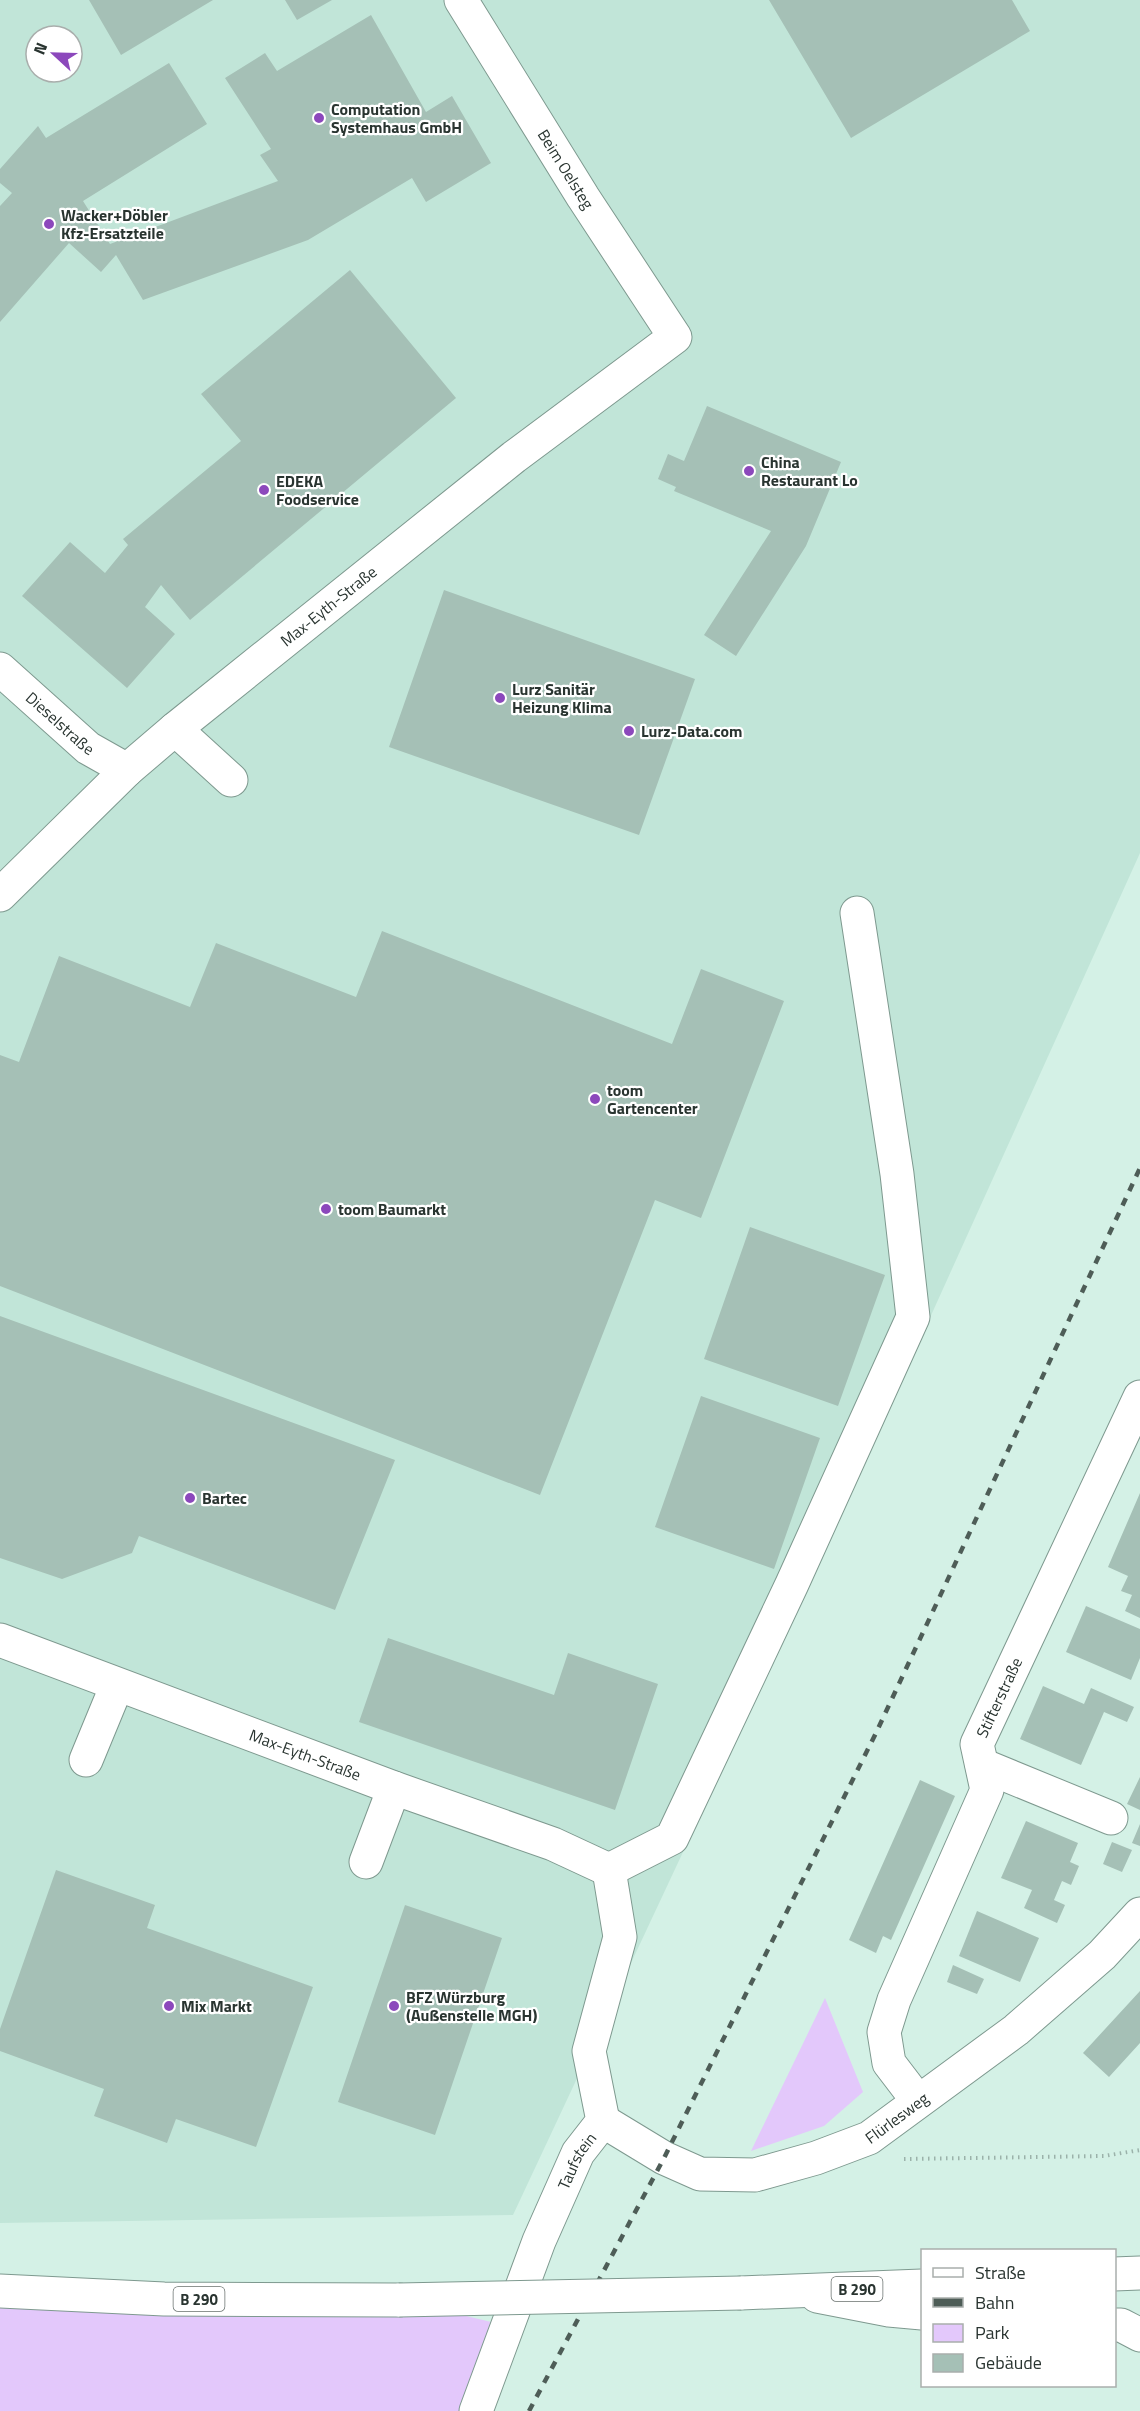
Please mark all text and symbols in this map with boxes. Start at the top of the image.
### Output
north arrow [24,24,84,84]
text: N [27,39,53,58]
place label: Computation Systemhaus GmbH [331,97,462,139]
marker: Computation Systemhaus GmbH [312,111,326,125]
street label: Beim Oelsteg [532,124,600,214]
place label: Wacker+Döbler Kfz-Ersatzteile [61,203,168,245]
marker: Wacker+Döbler Kfz-Ersatzteile [42,217,56,231]
place label: China Restaurant Lo [761,450,858,492]
marker: China Restaurant Lo [742,464,756,478]
place label: EDEKA Foodservice [276,469,359,511]
marker: EDEKA Foodservice [257,483,271,497]
street label: Max-Eyth-Straße [275,560,382,652]
place label: Lurz Sanitär Heizung Klima [512,677,612,719]
street label: Dieselstraße [21,686,99,761]
marker: Lurz Sanitär Heizung Klima [493,691,507,705]
place label: Lurz-Data.com [641,719,742,743]
marker: Lurz-Data.com [622,724,636,738]
place label: toom Gartencenter [607,1078,698,1120]
marker: toom Gartencenter [588,1092,602,1106]
place label: toom Baumarkt [338,1197,446,1221]
marker: toom Baumarkt [319,1202,333,1216]
place label: Bartec [202,1486,247,1510]
marker: Bartec [183,1491,197,1505]
street label: Stifterstraße [970,1653,1028,1741]
street label: Max-Eyth-Straße [246,1723,364,1787]
place label: BFZ Würzburg (Außenstelle MGH) [406,1985,537,2027]
place label: Mix Markt [181,1994,252,2018]
marker: Mix Markt [162,1999,176,2013]
marker: BFZ Würzburg (Außenstelle MGH) [387,1999,401,2013]
street label: Flürlesweg [860,2086,933,2149]
street label: Taufstein [551,2127,602,2193]
legend [921,2249,1116,2387]
text: Straße [975,2259,1026,2286]
road number: B 290 [832,2277,882,2301]
road number: B 290 [174,2287,224,2311]
text: Bahn [975,2289,1014,2316]
text: Park [975,2319,1010,2346]
text: Gebäude [975,2349,1042,2376]

